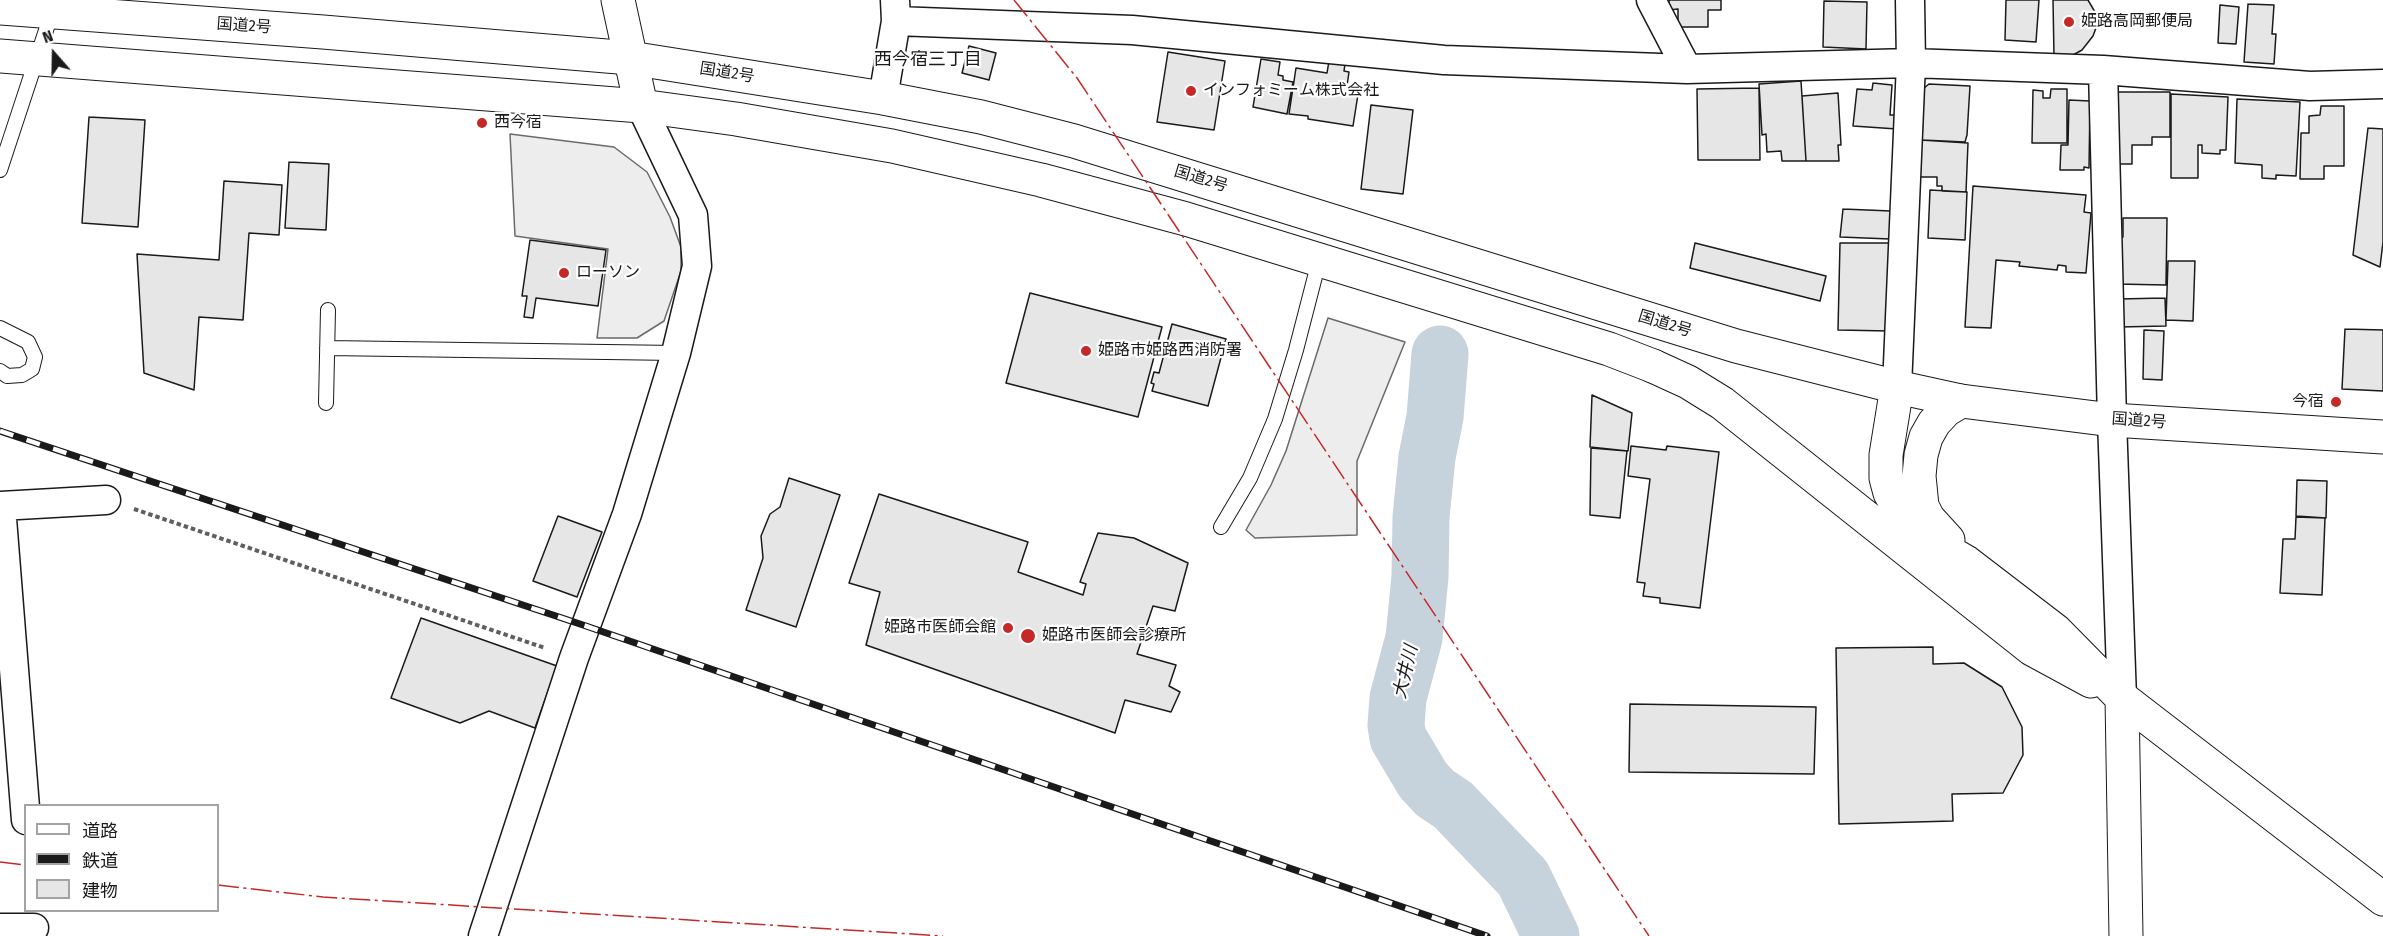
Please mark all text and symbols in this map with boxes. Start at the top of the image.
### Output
place label: 姫路高岡郵便局 [2081,12,2193,32]
street label: 国道2号 [216,15,272,37]
marker: 姫路高岡郵便局 [2062,15,2076,29]
north arrow [24,24,84,84]
text: N [40,26,55,47]
district label: 西今宿三丁目 [874,49,982,71]
street label: 国道2号 [698,59,756,87]
place label: インフォミーム株式会社 [1203,81,1379,101]
marker: インフォミーム株式会社 [1184,84,1198,98]
place label: 西今宿 [494,113,542,133]
marker: 西今宿 [475,116,489,130]
street label: 国道2号 [1172,162,1230,196]
place label: ローソン [576,263,640,283]
marker: ローソン [557,266,571,280]
street label: 国道2号 [1636,307,1694,341]
place label: 姫路市姫路西消防署 [1098,341,1242,361]
marker: 姫路市姫路西消防署 [1079,344,1093,358]
place label: 今宿 [2292,392,2324,412]
marker: 今宿 [2329,395,2343,409]
street label: 国道2号 [2111,410,2167,432]
place label: 姫路市医師会館 [884,618,996,638]
marker: 姫路市医師会館 [1001,621,1015,635]
place label: 姫路市医師会診療所 [1042,626,1186,646]
marker: 姫路市医師会診療所 [1019,627,1037,645]
water label: 大井川 [1389,643,1423,701]
legend [24,804,219,912]
text: 道路 [82,820,118,842]
text: 鉄道 [82,850,118,872]
text: 建物 [82,880,118,902]

